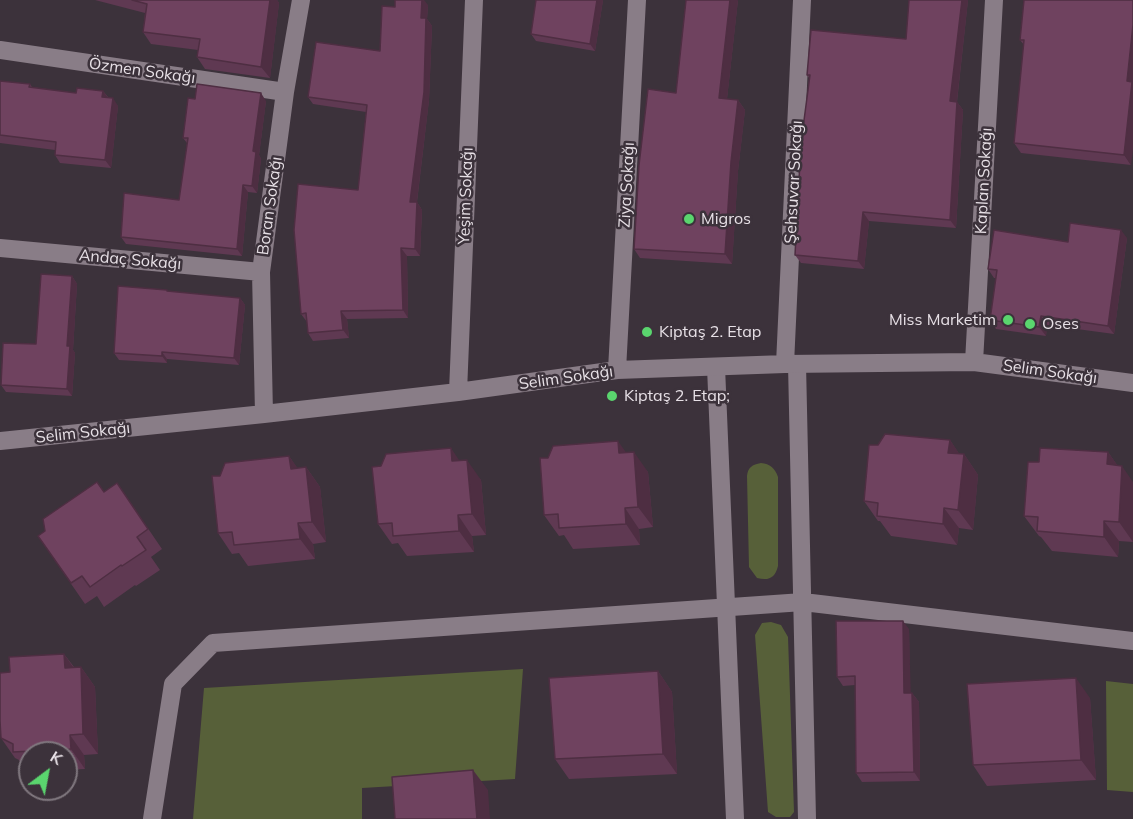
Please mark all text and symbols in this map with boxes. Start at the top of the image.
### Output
street label: Özmen Sokağı [88,54,196,88]
street label: Şehsuvar Sokağı [781,120,807,244]
street label: Kaplan Sokağı [972,127,996,235]
street label: Ziya Sokağı [615,142,639,228]
street label: Yeşim Sokağı [455,147,477,245]
street label: Boran Sokağı [254,156,286,256]
place label: Migros [701,209,751,229]
marker: Migros [682,212,696,226]
street label: Andaç Sokağı [78,246,182,274]
place label: Miss Marketim [889,310,996,330]
marker: Miss Marketim [1001,313,1015,327]
place label: Oses [1042,314,1079,334]
marker: Oses [1023,317,1037,331]
place label: Kiptaş 2. Etap [659,322,761,342]
marker: Kiptaş 2. Etap [640,325,654,339]
street label: Selim Sokağı [1002,356,1098,388]
street label: Selim Sokağı [518,362,614,394]
place label: Kiptaş 2. Etap; [624,386,730,406]
marker: Kiptaş 2. Etap; [605,389,619,403]
street label: Selim Sokağı [35,418,131,448]
north arrow [18,741,78,801]
text: K [47,746,66,769]

